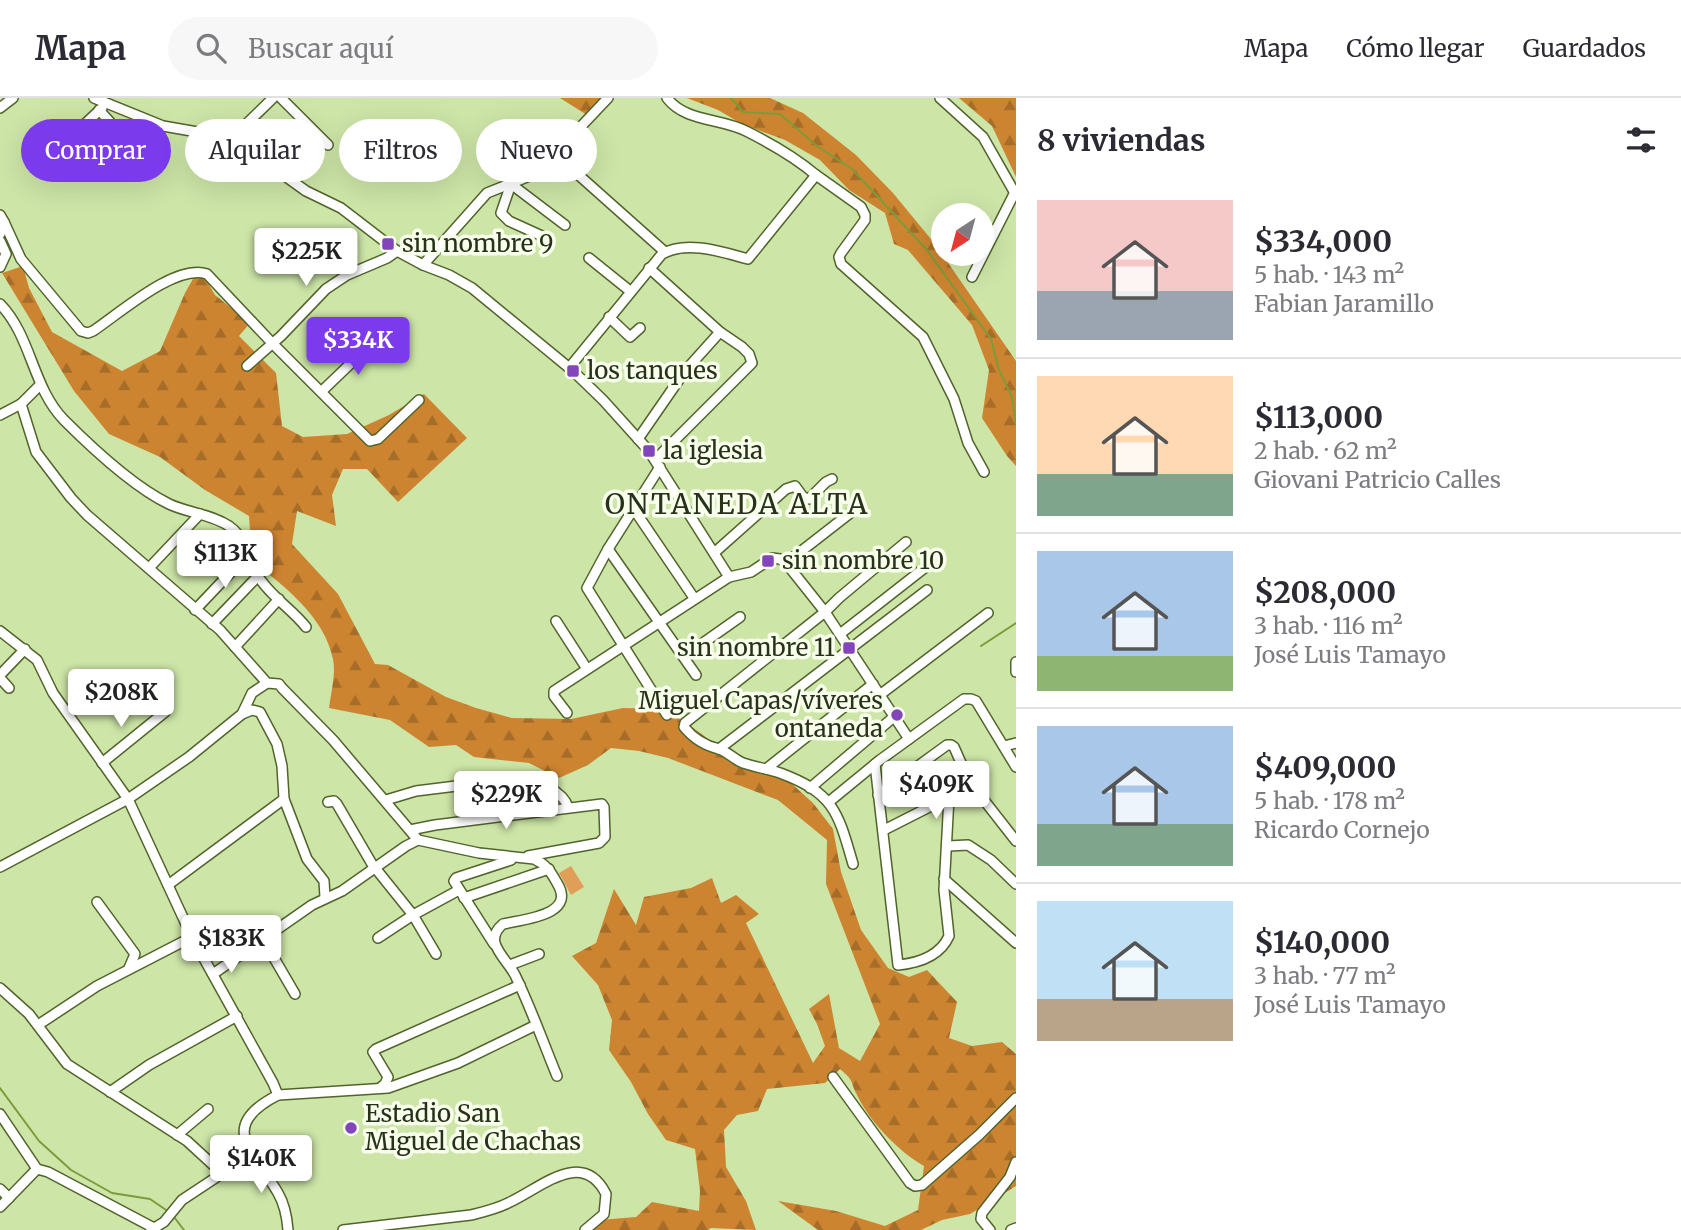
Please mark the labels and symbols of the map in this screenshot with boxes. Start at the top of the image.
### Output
north arrow [931,203,994,266]
pin: $225K [257,228,355,288]
place label: sin nombre 9 [402,228,554,259]
marker: sin nombre 9 [380,236,396,252]
pin: $334K [309,317,407,377]
place label: los tanques [587,355,718,386]
marker: los tanques [565,363,581,379]
place label: la iglesia [663,435,763,466]
marker: la iglesia [641,443,657,459]
district label: ONTANEDA ALTA [605,486,869,522]
pin: $113K [176,531,274,590]
place label: sin nombre 10 [782,545,944,576]
marker: sin nombre 10 [760,553,776,569]
place label: sin nombre 11 [677,632,835,663]
marker: sin nombre 11 [841,640,857,656]
pin: $208K [72,670,170,729]
place label: Miguel Capas/víveres ontaneda [638,685,883,744]
marker: Miguel Capas/víveres ontaneda [889,707,905,723]
pin: $409K [887,762,985,821]
pin: $229K [457,772,555,831]
pin: $183K [182,916,280,975]
place label: Estadio San Miguel de Chachas [365,1098,581,1157]
marker: Estadio San Miguel de Chachas [343,1120,359,1136]
pin: $140K [212,1136,310,1195]

